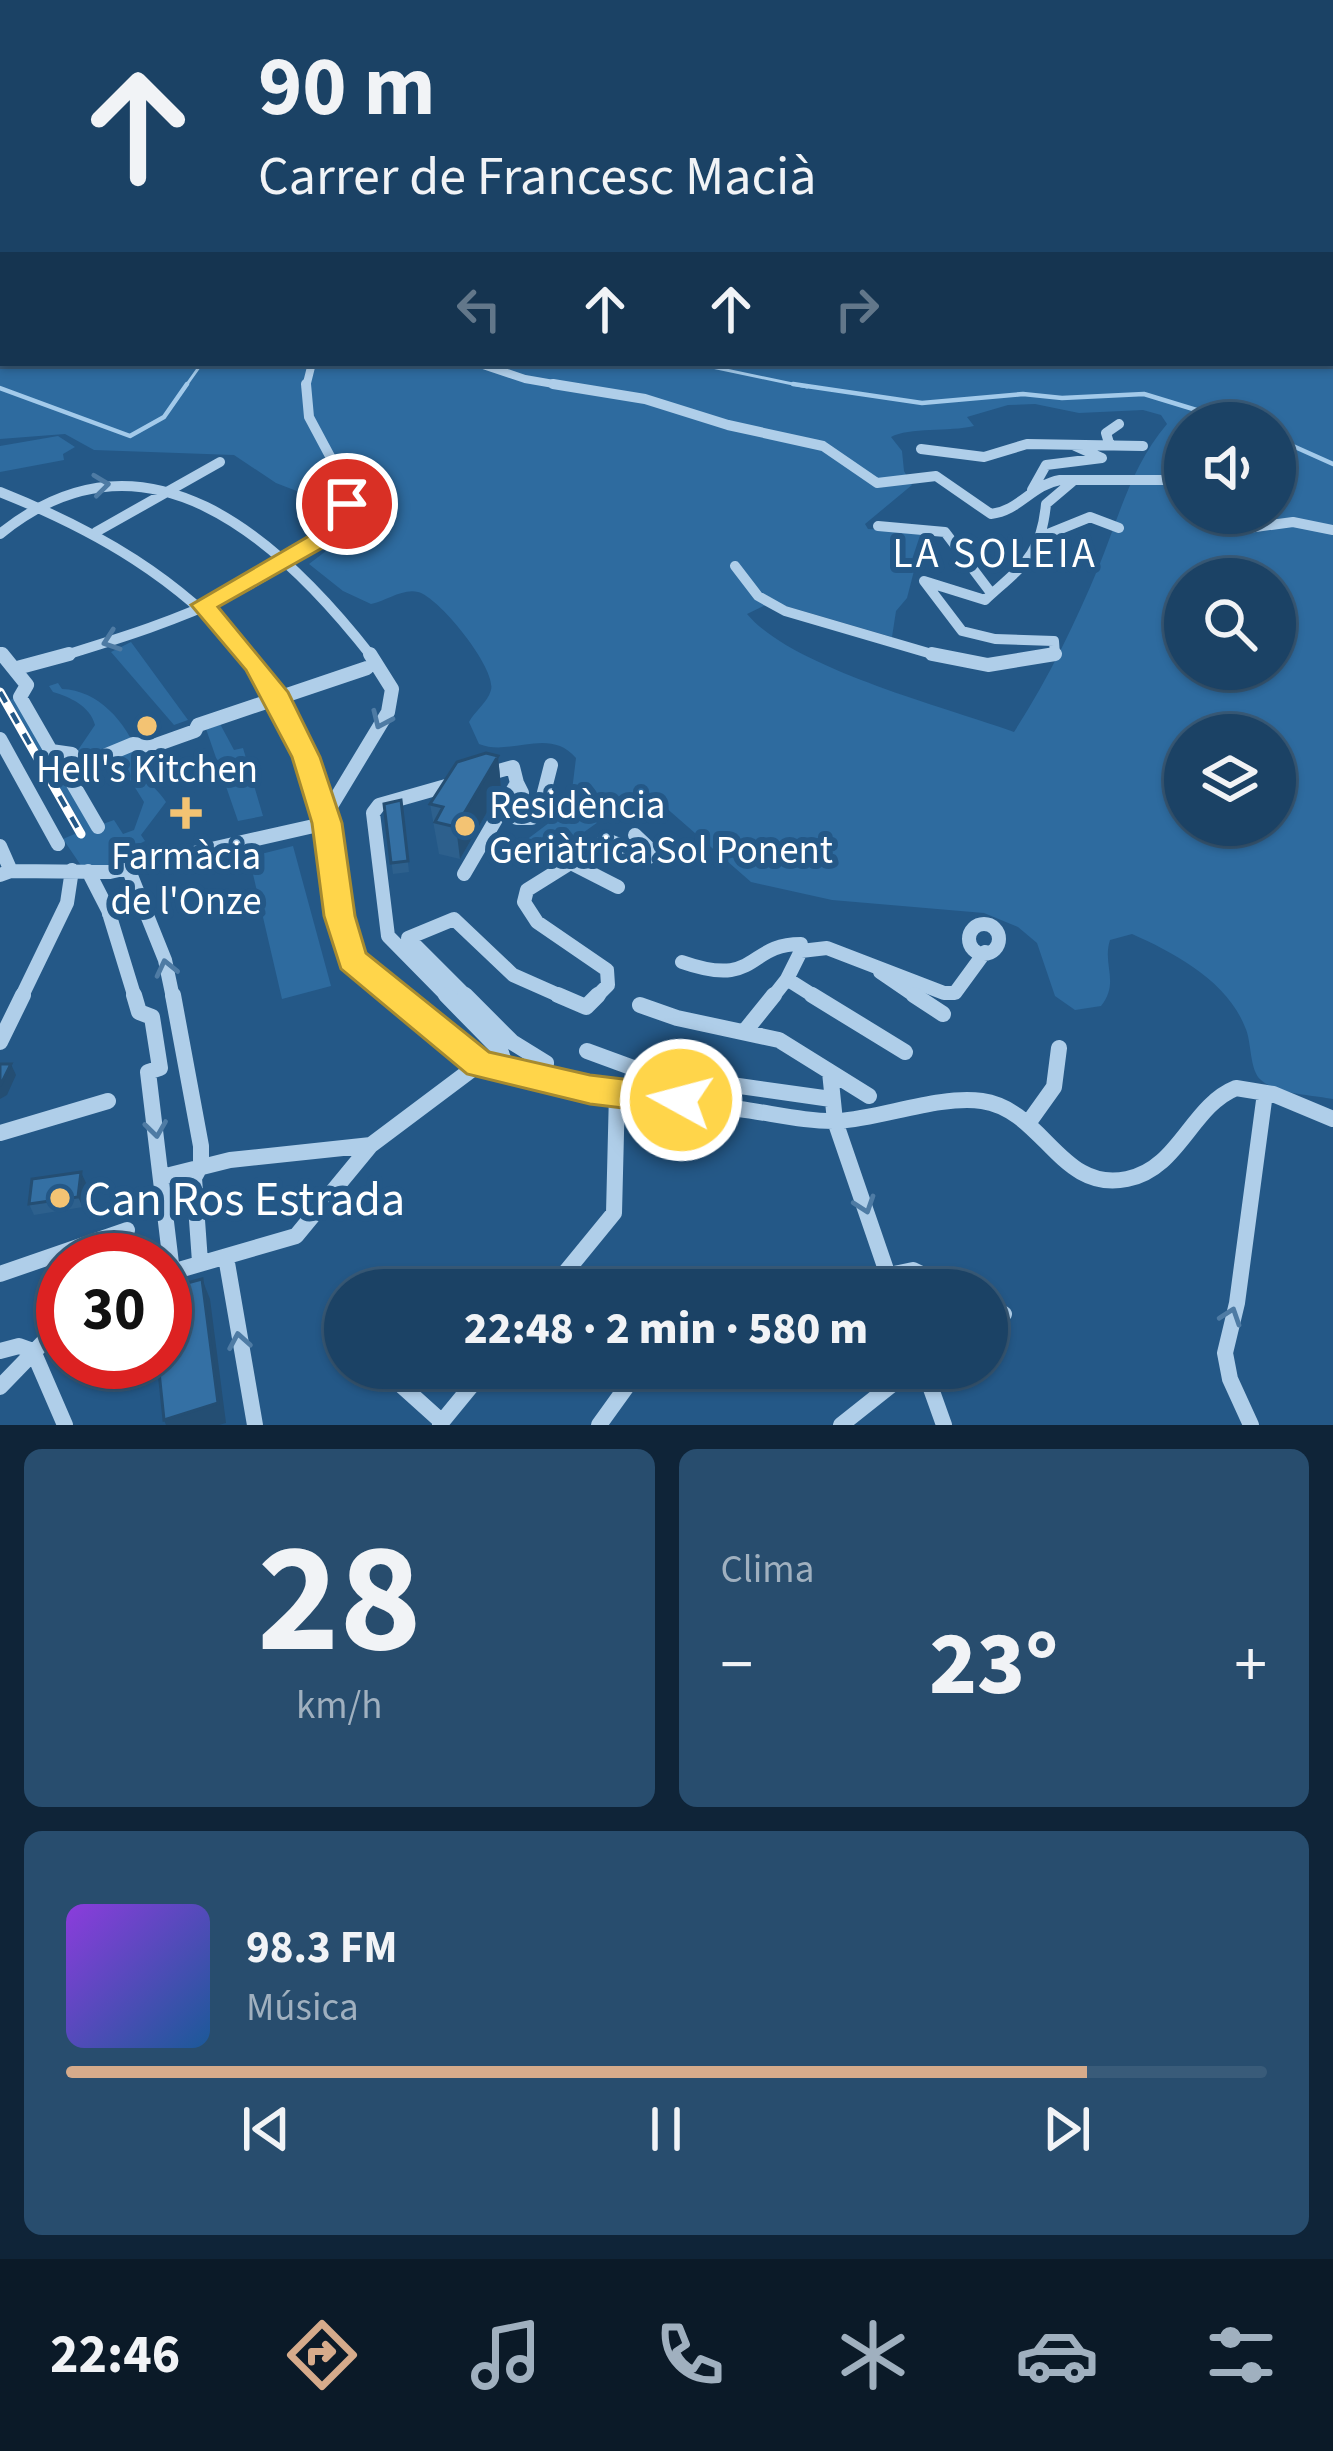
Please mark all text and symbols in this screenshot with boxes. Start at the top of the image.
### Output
text: 90 m [258,28,436,148]
icon: ahead [60,48,216,204]
text: Carrer de Francesc Macià [258,139,817,216]
icon: left [446,276,512,342]
icon: ahead [572,276,638,342]
icon: ahead [698,276,764,342]
icon: right [824,276,890,342]
map controls [1164,402,1296,846]
button: sound [1164,402,1296,534]
pin [296,453,398,555]
icon: arrive [314,471,380,537]
one-way arrow [92,473,111,499]
district label: LA SOLEIA [892,524,1098,584]
button: search [1164,558,1296,690]
one-way arrow [102,627,123,651]
one-way arrow [372,707,396,729]
marker: Hell's Kitchen [134,713,160,739]
button: layers [1164,714,1296,846]
place label: Hell's Kitchen [36,742,258,798]
place label: Residència Geriàtrica Sol Ponent [489,778,833,879]
marker: Farmàcia de l'Onze [173,800,199,826]
marker: Residència Geriàtrica Sol Ponent [452,813,478,839]
place label: Farmàcia de l'Onze [110,829,262,930]
one-way arrow [155,958,180,978]
position arrow [618,1037,744,1163]
one-way arrow [142,1119,168,1139]
place label: Can Ros Estrada [84,1166,405,1234]
marker: Can Ros Estrada [47,1185,73,1211]
one-way arrow [851,1193,875,1214]
speed limit sign: 30 [36,1233,192,1389]
text: 22:48 · 2 min · 580 m [464,1297,868,1361]
one-way arrow [1217,1306,1242,1327]
one-way arrow [227,1332,253,1352]
text: 28 [257,1489,422,1711]
text: Clima [721,1542,814,1598]
text: 23° [929,1601,1059,1729]
text: − [721,1618,753,1712]
text: + [1234,1618,1267,1712]
text: km/h [296,1678,383,1734]
text: 98.3 FM [246,1916,398,1980]
text: Música [246,1980,359,2036]
icon: previous [233,2096,299,2162]
icon: pause [633,2096,699,2162]
icon: next [1034,2096,1100,2162]
icon: directions [280,2313,364,2397]
icon: music [464,2313,548,2397]
icon: phone [648,2313,732,2397]
icon: climate [831,2313,915,2397]
icon: car [1015,2313,1099,2397]
icon: filters [1199,2313,1283,2397]
text: 22:46 [50,2317,180,2394]

